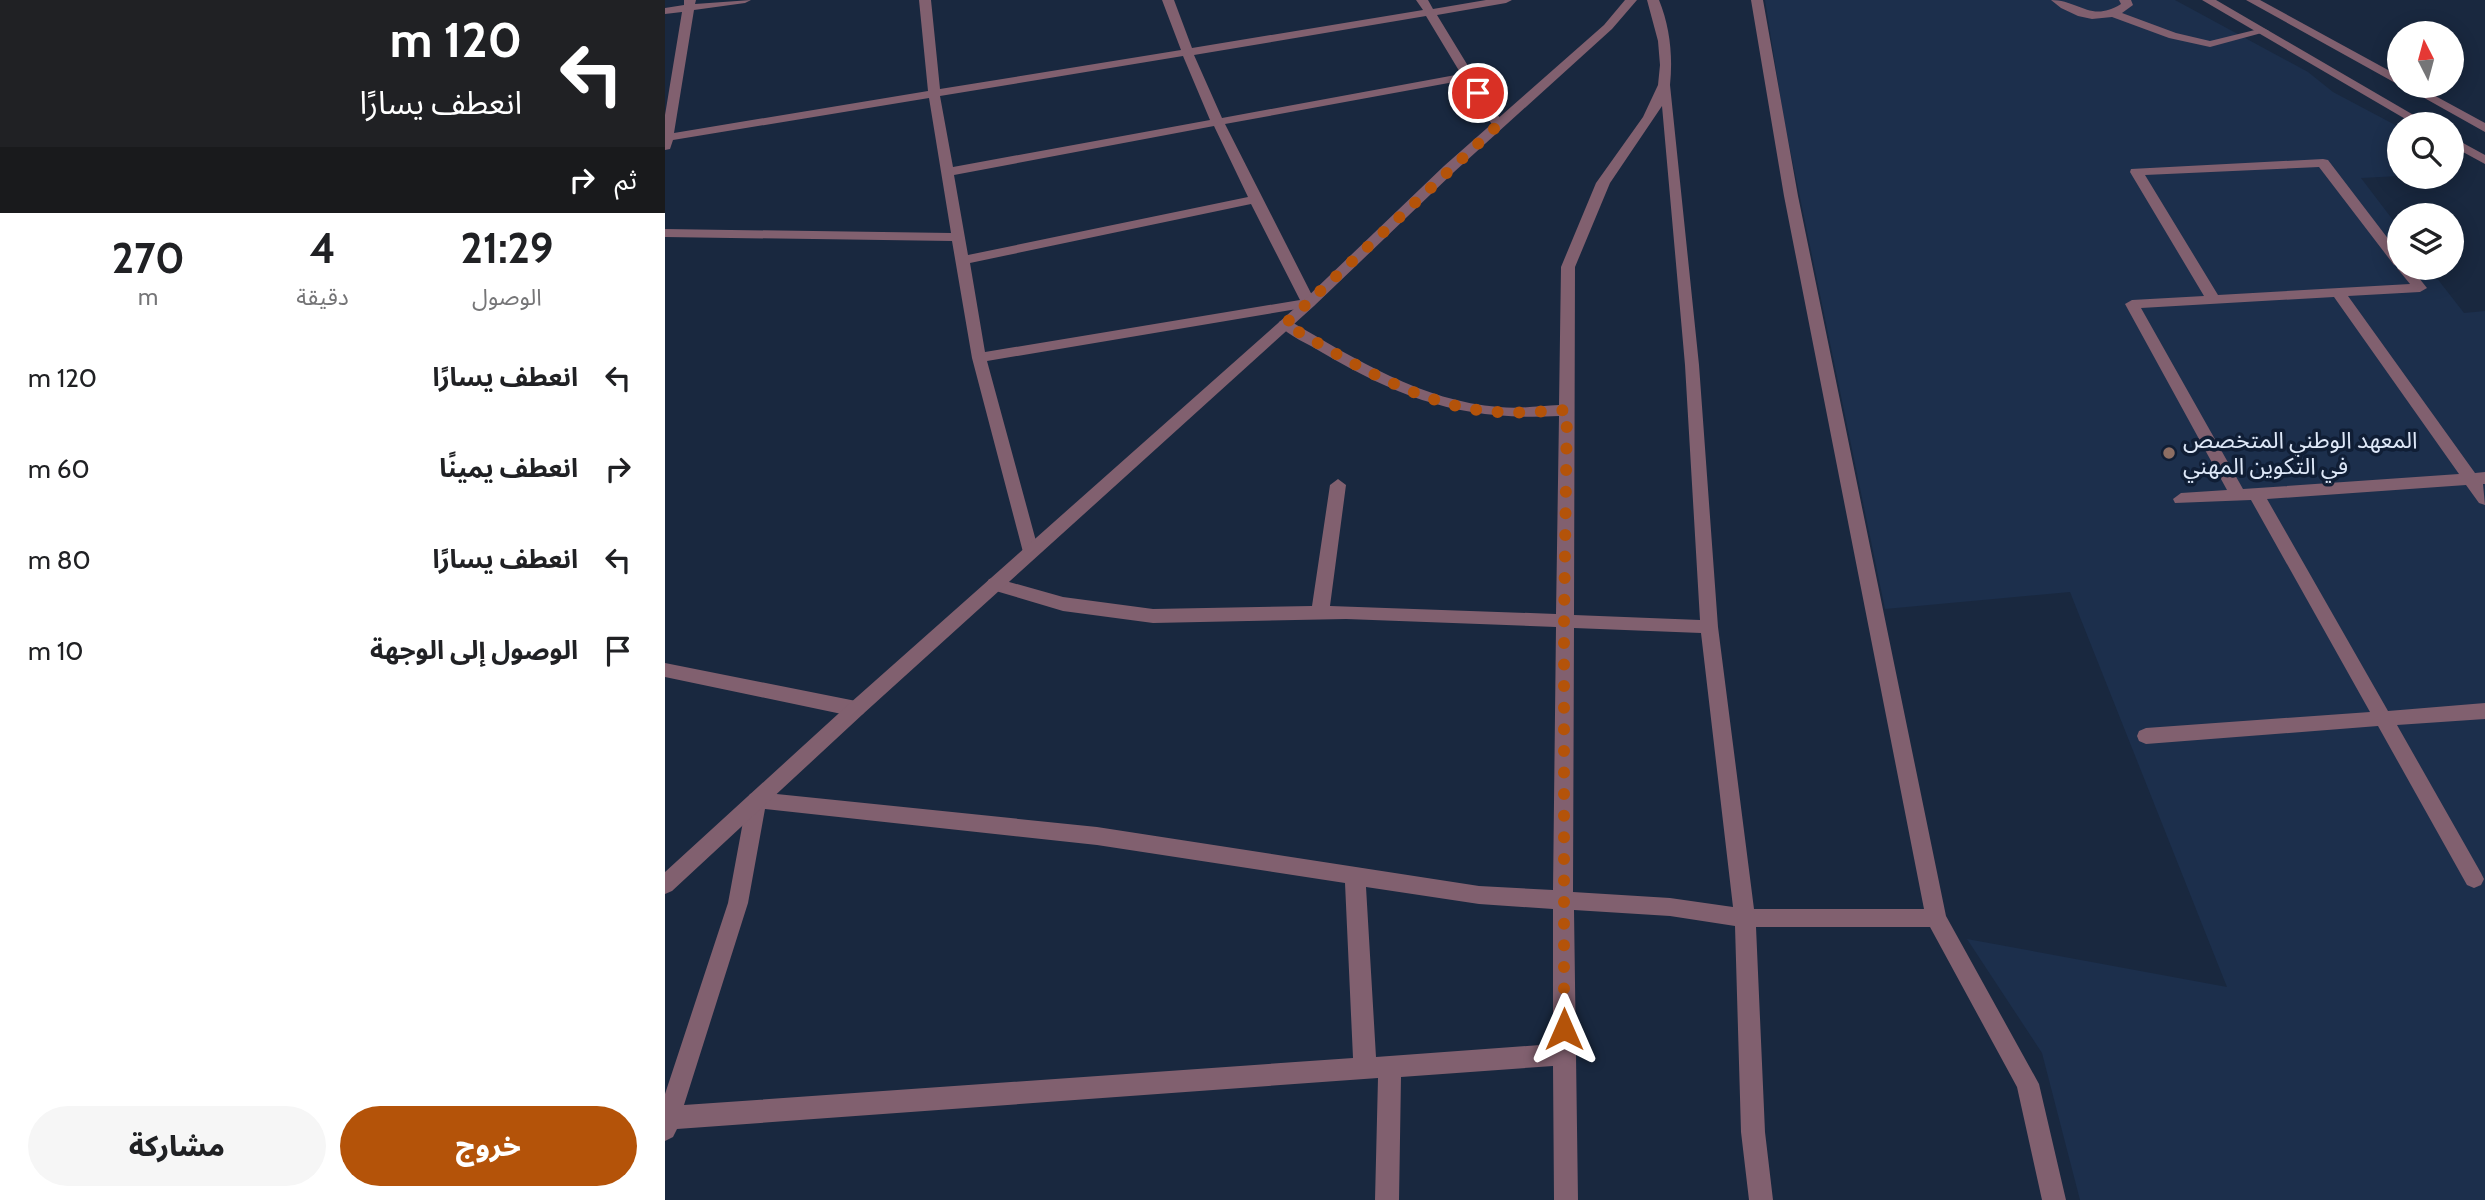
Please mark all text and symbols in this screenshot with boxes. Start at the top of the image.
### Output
text: 120 m [390,10,522,69]
north arrow [2387,21,2464,98]
map controls [2387,21,2464,280]
icon: left [546,28,637,119]
pin [1448,63,1508,123]
icon: arrive [1459,74,1497,112]
text: انعطف يسارًا [359,83,522,122]
button: search [2387,112,2464,189]
icon: right [563,161,601,199]
text: ثم [615,164,637,196]
button: layers [2387,203,2464,280]
text: 4 [310,222,336,274]
text: 21:29 [460,222,553,274]
text: 270 [112,232,185,284]
text: m [138,283,158,311]
text: دقيقة [296,283,349,311]
text: الوصول [472,283,542,311]
icon: left [599,359,637,397]
text: انعطف يسارًا [432,361,578,393]
text: 120 m [28,362,97,394]
place label: المعهد الوطني المتخصص في التكوين المهني [2183,426,2418,483]
marker: المعهد الوطني المتخصص في التكوين المهني [2161,445,2177,461]
icon: right [599,450,637,488]
text: انعطف يمينًا [439,452,578,484]
text: 60 m [28,453,90,485]
icon: left [599,541,637,579]
text: انعطف يسارًا [432,543,578,575]
text: 80 m [28,544,91,576]
icon: arrive [599,632,637,670]
text: الوصول إلى الوجهة [370,634,578,666]
text: 10 m [28,635,83,667]
position arrow [1527,992,1601,1066]
button: مشاركة [28,1106,326,1186]
button: خروج [340,1106,637,1186]

